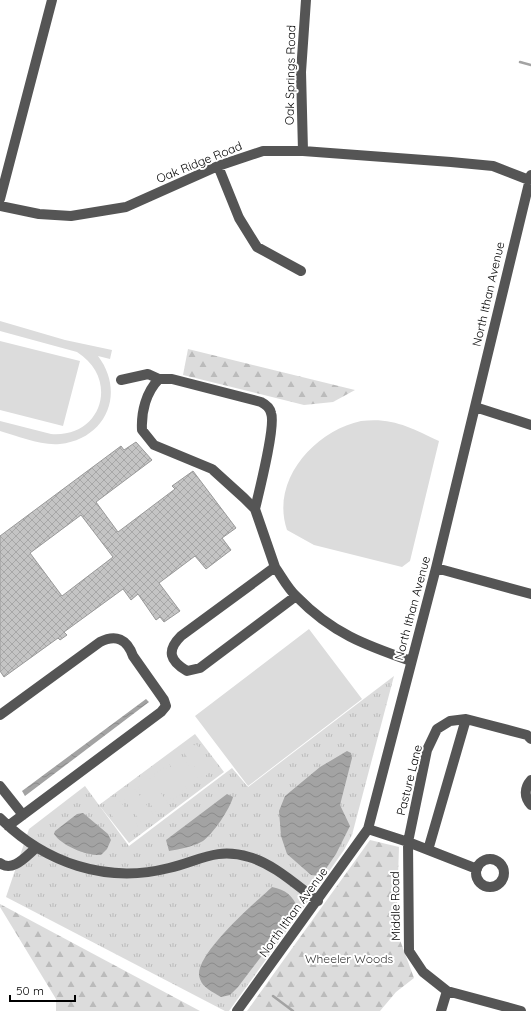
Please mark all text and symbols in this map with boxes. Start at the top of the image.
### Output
street label: Oak Springs Road [282,25,298,125]
street label: Oak Ridge Road [154,138,244,186]
street label: North Ithan Avenue [469,240,507,348]
street label: North Ithan Avenue [391,554,433,662]
street label: Pasture Lane [393,743,425,817]
street label: North Ithan Avenue [255,864,331,960]
street label: Middle Road [387,871,403,941]
park label: Wheeler Woods [305,951,393,966]
scale bar [10,977,75,1003]
text: 50 m [16,983,44,998]

